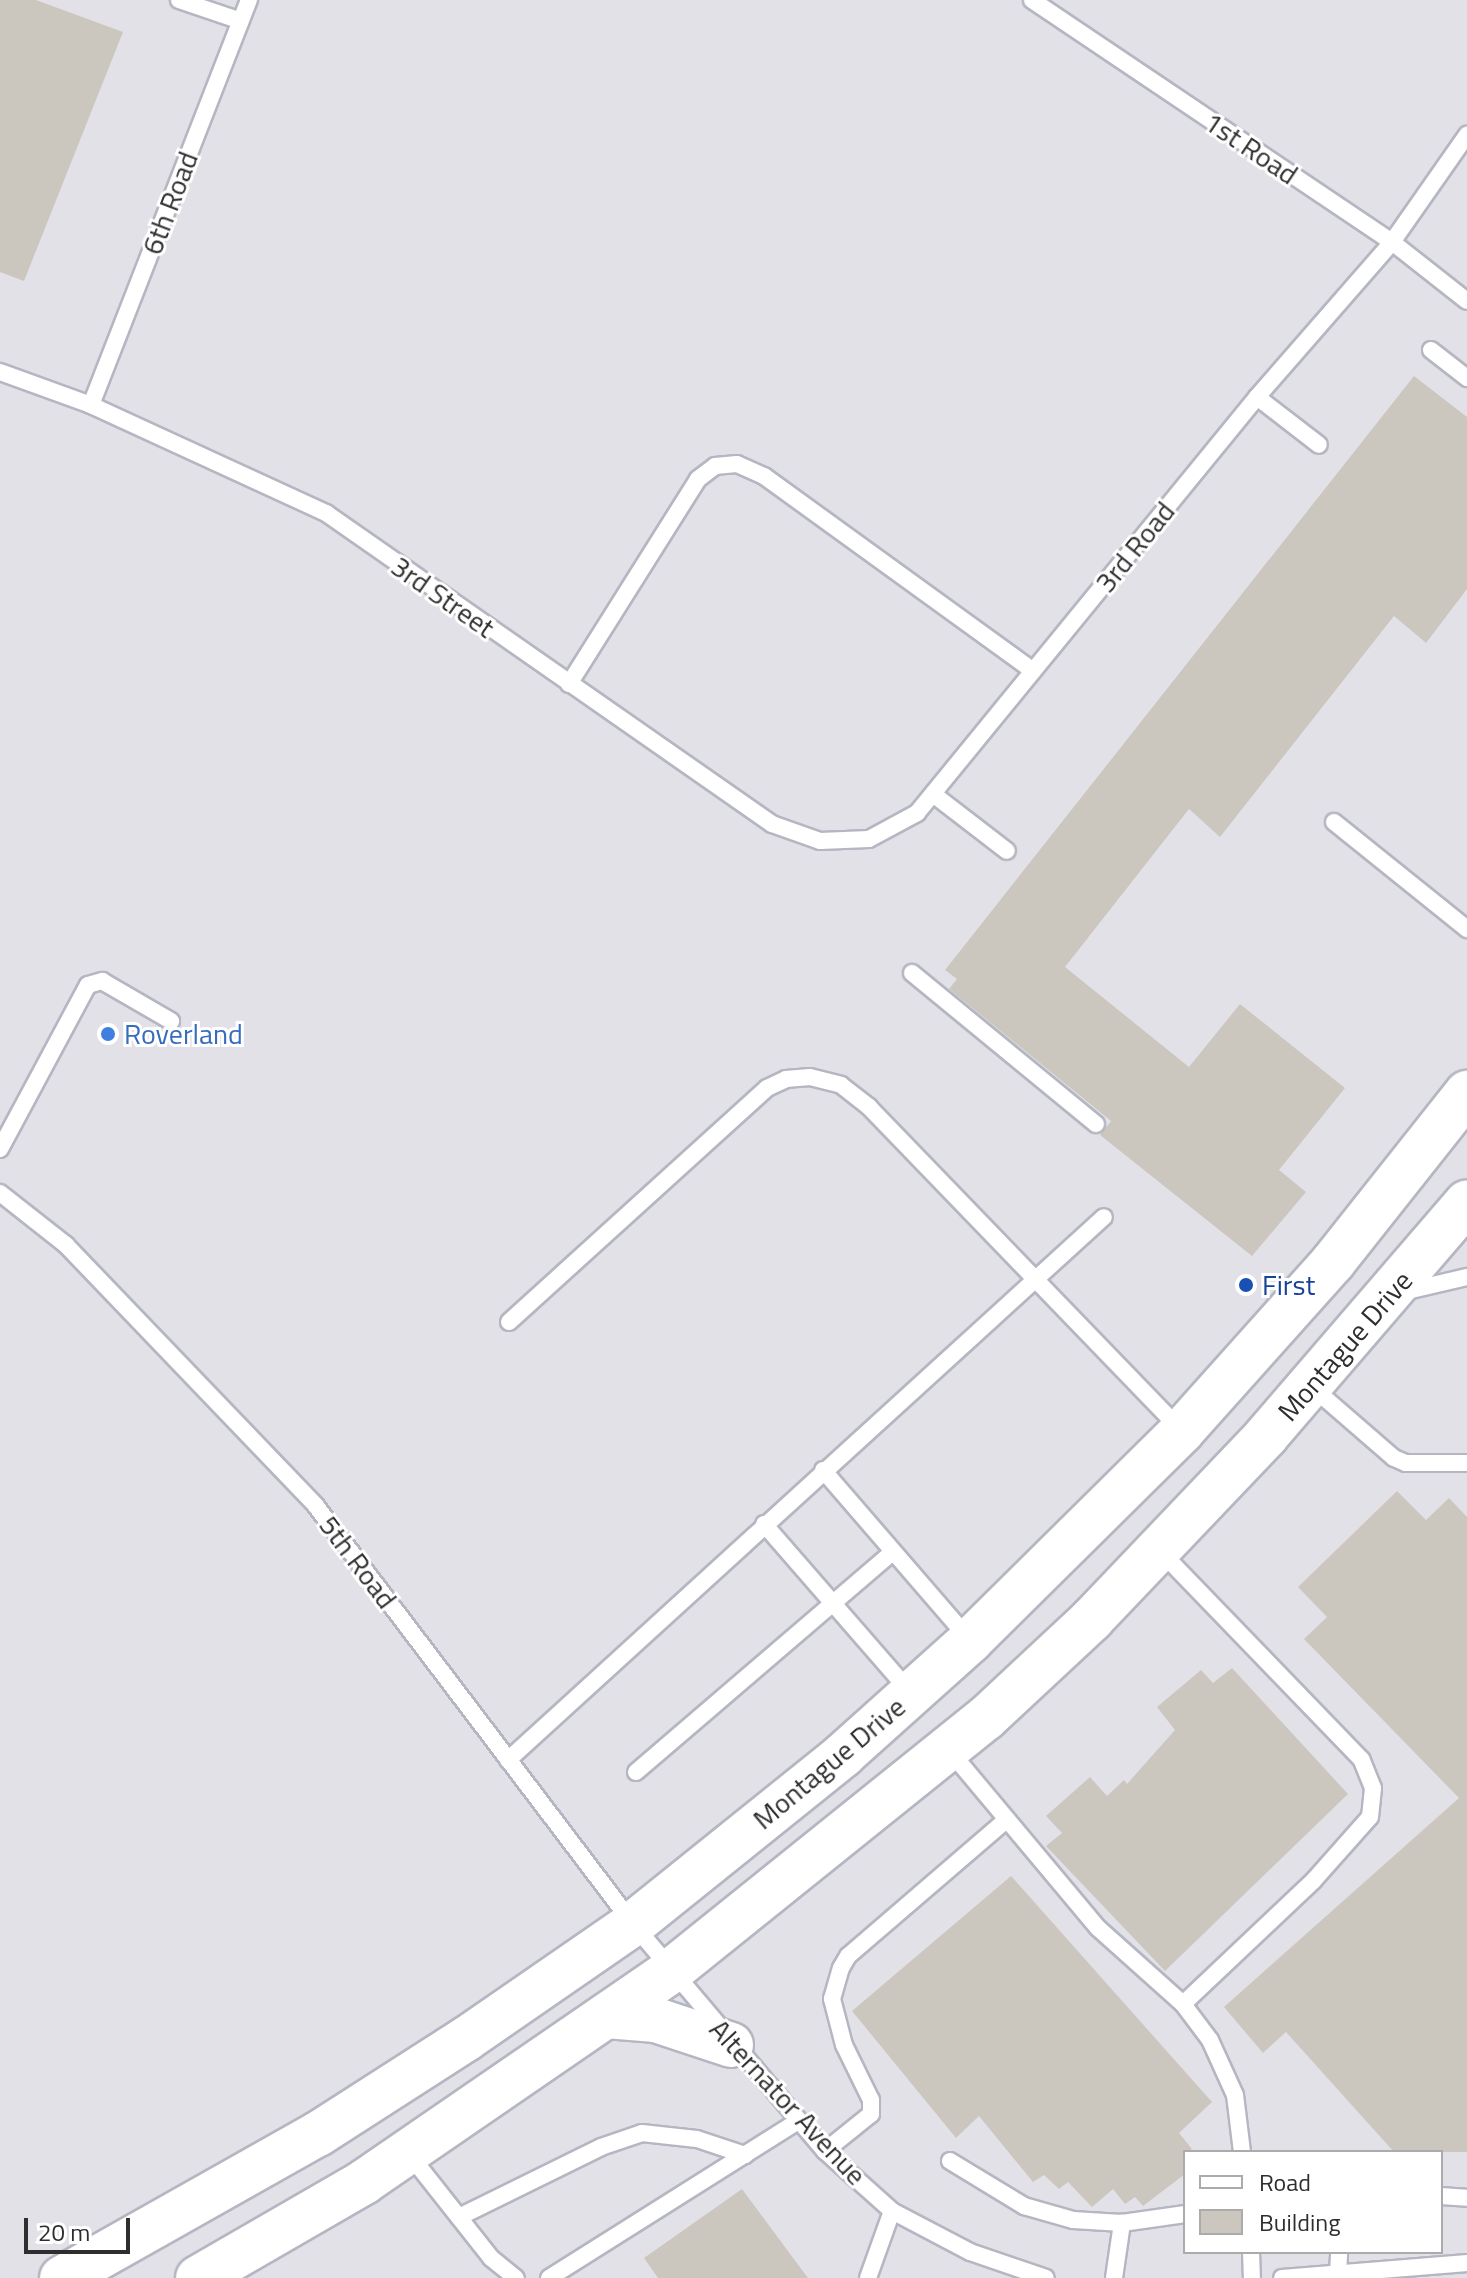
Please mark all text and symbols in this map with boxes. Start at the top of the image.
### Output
street label: 1st Road [1198,105,1304,191]
street label: 6th Road [135,147,205,259]
street label: 3rd Road [1088,495,1182,599]
street label: 3rd Street [385,549,501,645]
place label: Roverland [124,1017,243,1051]
marker: Roverland [99,1025,117,1043]
street label: Montague Drive [1271,1264,1419,1428]
place label: First [1262,1268,1315,1302]
marker: First [1237,1276,1255,1294]
street label: 5th Road [312,1509,404,1615]
street label: Montague Drive [746,1690,912,1836]
street label: Alternator Avenue [703,2012,873,2192]
legend [1183,2150,1443,2254]
text: Road [1259,2164,1311,2200]
scale bar [28,2202,134,2252]
text: Building [1259,2204,1341,2240]
text: 20 m [38,2214,90,2250]

